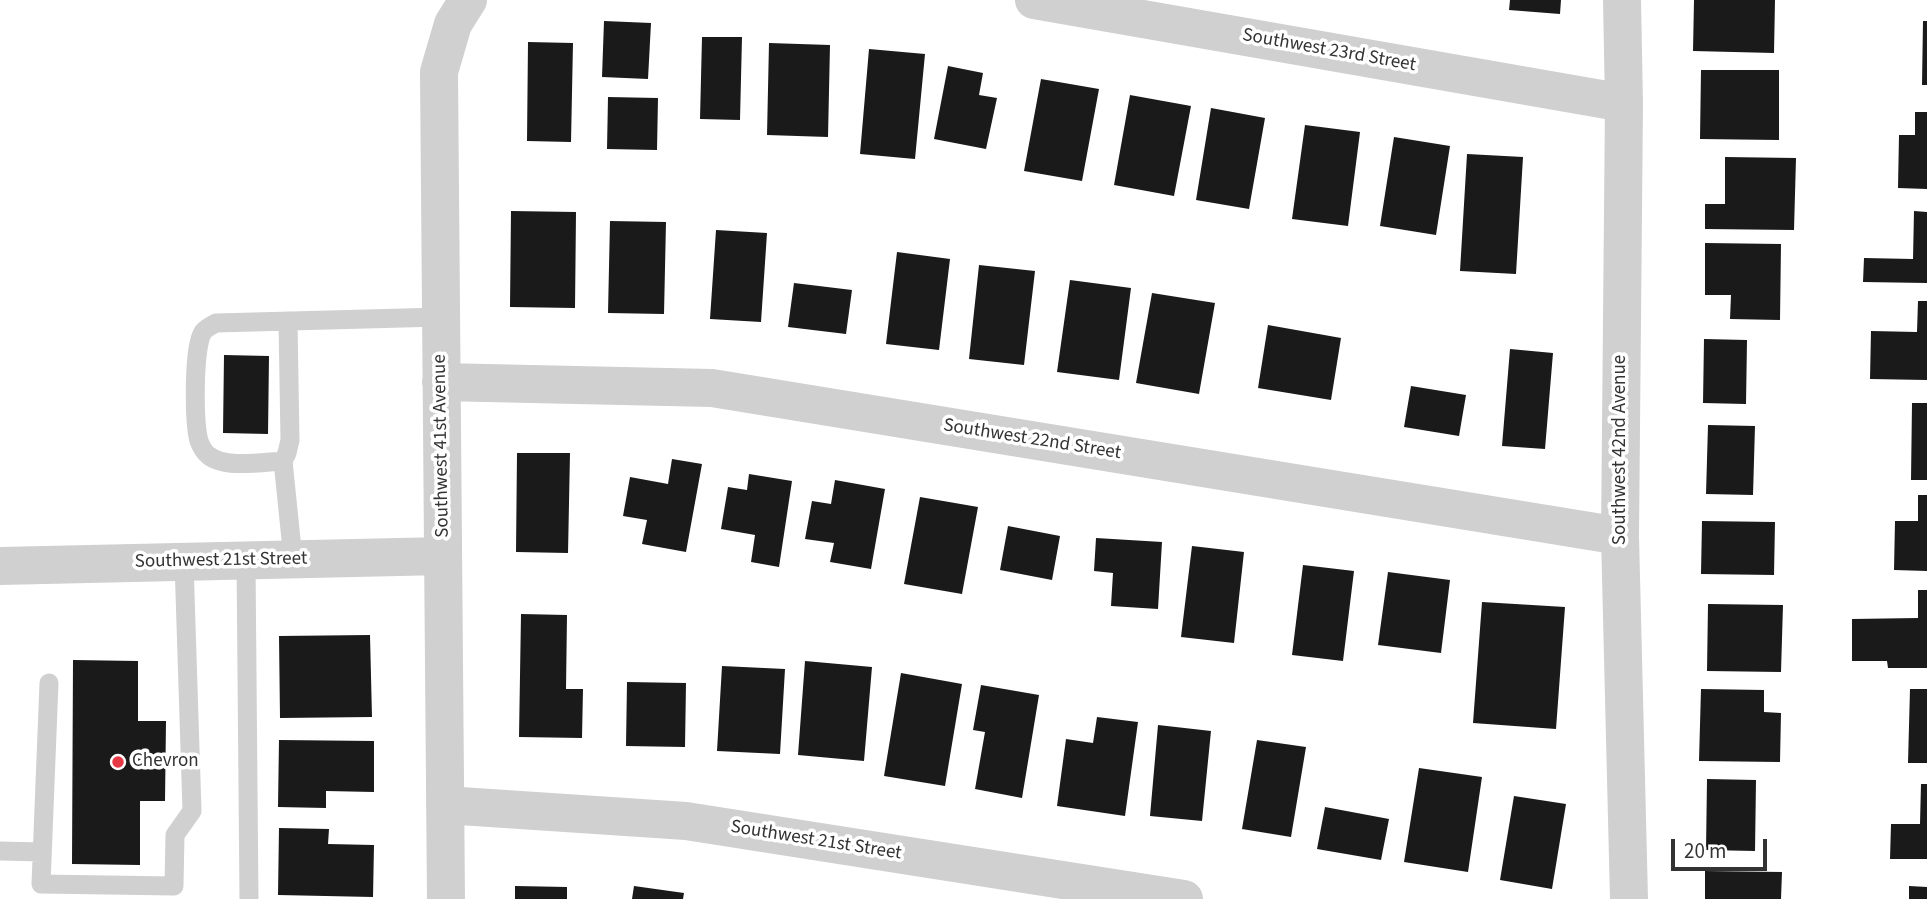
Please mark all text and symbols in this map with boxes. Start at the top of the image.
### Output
street label: Southwest 23rd Street [1241,25,1417,77]
street label: Southwest 41st Avenue [429,354,455,538]
street label: Southwest 42nd Avenue [1610,355,1632,545]
street label: Southwest 22nd Street [942,415,1122,465]
street label: Southwest 21st Street [134,548,308,574]
place label: Chevron [132,751,199,773]
marker: Chevron [110,754,126,770]
street label: Southwest 21st Street [729,816,903,866]
scale bar [1675,825,1771,869]
text: 20 m [1684,836,1726,866]

